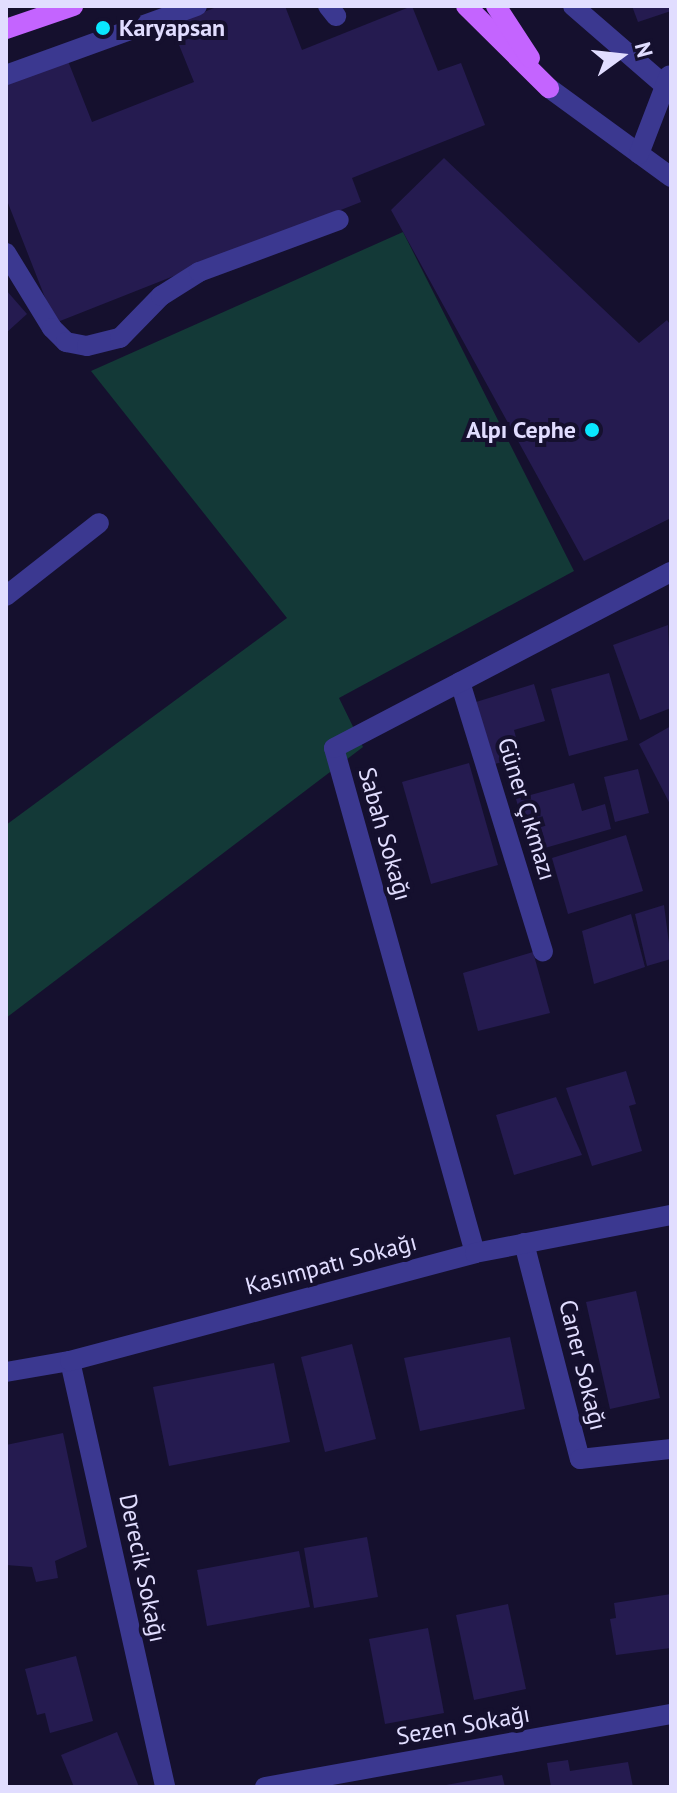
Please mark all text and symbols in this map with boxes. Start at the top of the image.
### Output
place label: Karyapsan [119,14,225,42]
north arrow [581,16,661,96]
marker: Karyapsan [94,19,112,37]
text: N [629,39,660,60]
place label: Alpı Cephe [466,416,576,444]
marker: Alpı Cephe [583,421,601,439]
street label: Güner Çıkmazı [492,734,562,884]
street label: Sabah Sokağı [352,764,418,904]
street label: Kasımpatı Sokağı [242,1227,420,1301]
street label: Caner Sokağı [553,1297,613,1433]
street label: Derecik Sokağı [113,1491,173,1645]
street label: Sezen Sokağı [394,1699,532,1751]

